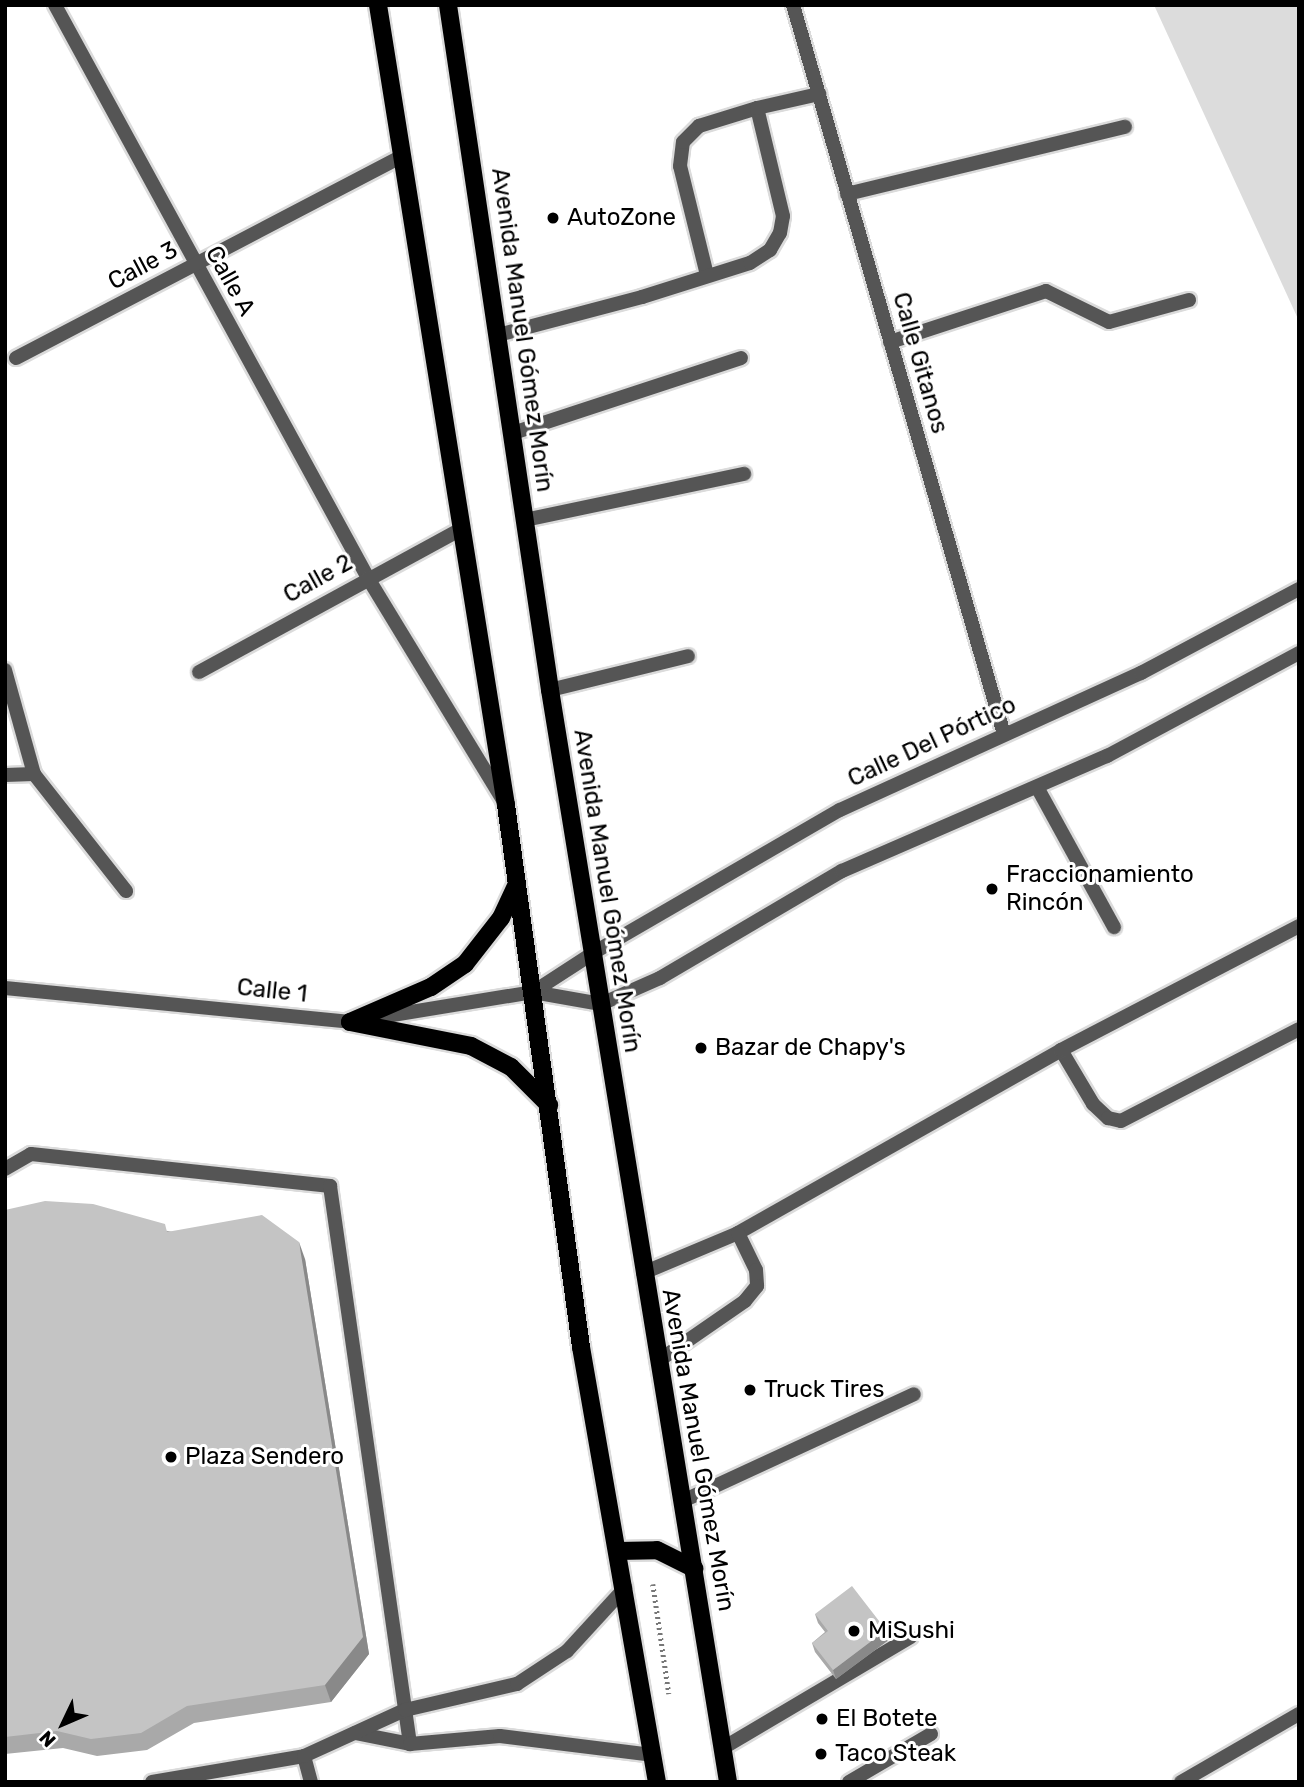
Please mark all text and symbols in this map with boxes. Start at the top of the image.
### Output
street label: Avenida Manuel Gómez Morín [485,166,559,494]
place label: AutoZone [567,204,676,232]
marker: AutoZone [545,210,561,226]
street label: Calle 3 [103,236,183,296]
street label: Calle A [199,241,261,321]
street label: Calle Gitanos [886,289,954,437]
street label: Calle 2 [279,548,357,610]
street label: Calle Del Pórtico [843,690,1021,794]
street label: Avenida Manuel Gómez Morín [567,727,647,1055]
place label: Fraccionamiento Rincón [1006,861,1194,917]
marker: Fraccionamiento Rincón [984,881,1000,897]
street label: Calle 1 [235,973,309,1009]
place label: Bazar de Chapy's [715,1034,906,1062]
marker: Bazar de Chapy's [693,1040,709,1056]
street label: Avenida Manuel Gómez Morín [655,1286,741,1614]
place label: Truck Tires [764,1376,885,1404]
marker: Truck Tires [742,1382,758,1398]
place label: Plaza Sendero [185,1443,344,1471]
marker: Plaza Sendero [163,1449,179,1465]
place label: MiSushi [868,1617,955,1645]
marker: MiSushi [846,1623,862,1639]
north arrow [28,1689,98,1759]
place label: El Botete [836,1705,938,1733]
marker: El Botete [814,1711,830,1727]
text: N [35,1726,61,1752]
place label: Taco Steak [835,1740,956,1768]
marker: Taco Steak [813,1746,829,1762]

